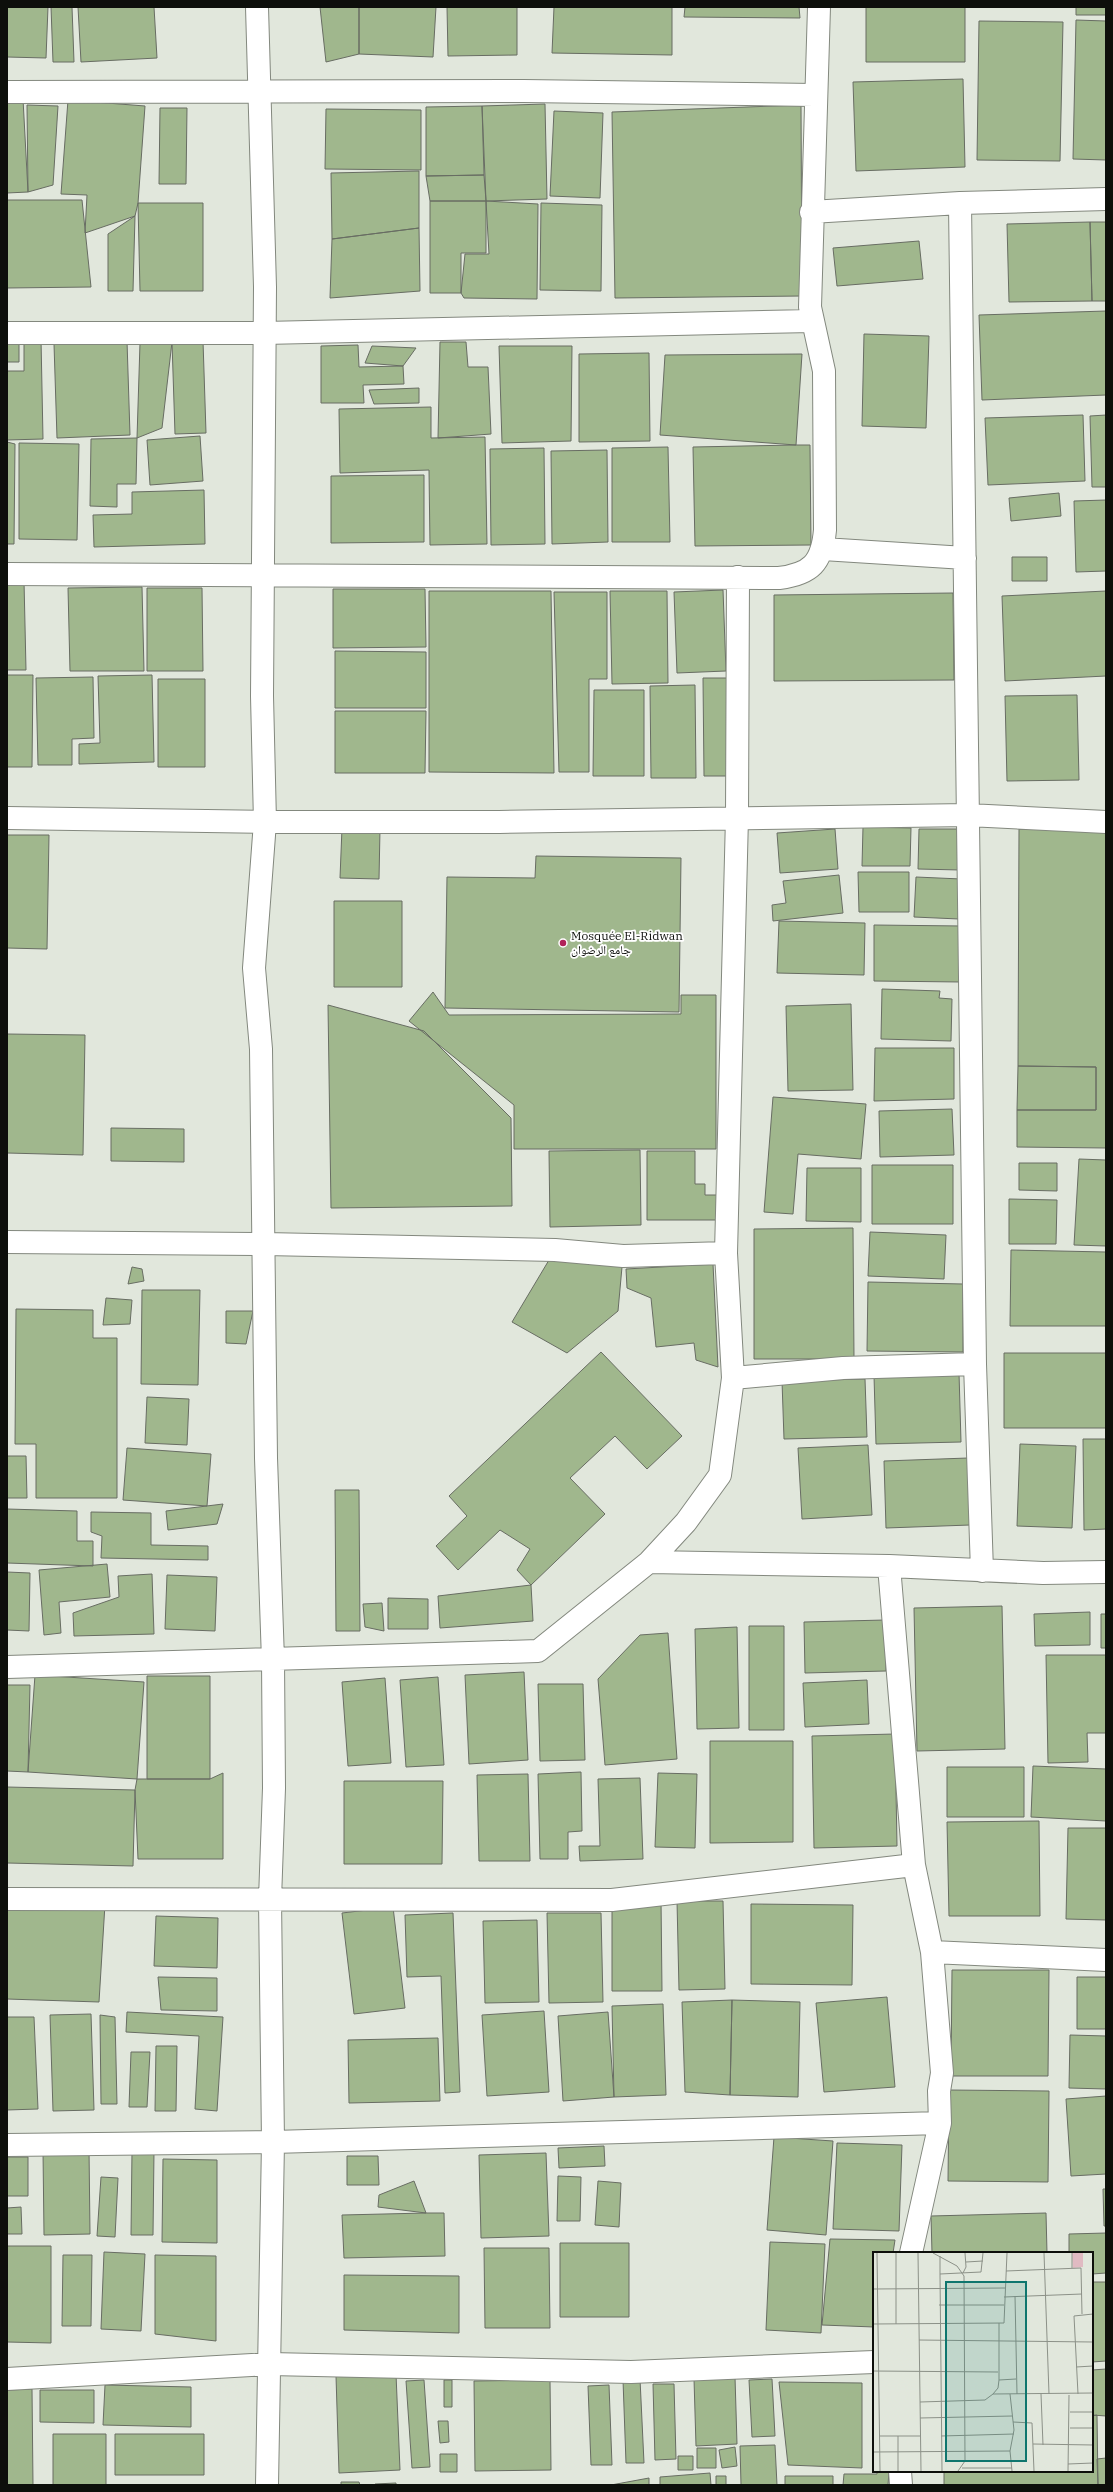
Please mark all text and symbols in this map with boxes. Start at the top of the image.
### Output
place label: Mosquée El-Ridwan جامع الرضوان [571,928,683,957]
marker: Mosquée El-Ridwan جامع الرضوان [558,938,568,948]
inset map [873,2252,1093,2472]

